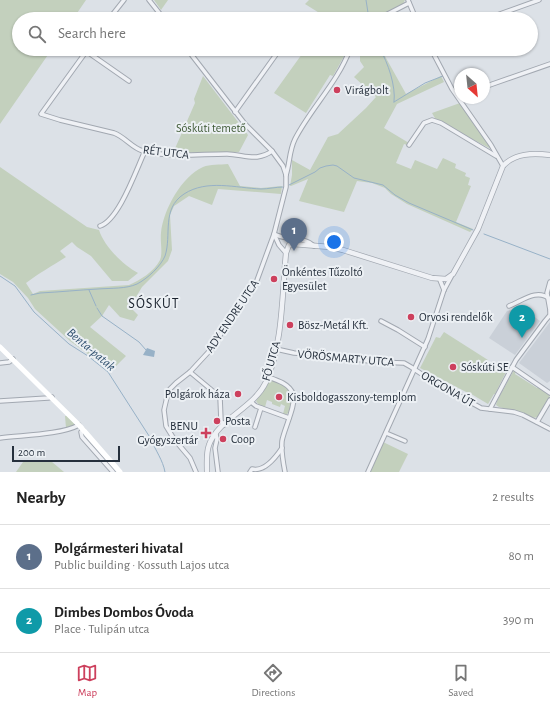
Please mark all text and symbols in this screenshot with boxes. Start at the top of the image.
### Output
search box [12,12,538,56]
icon: search [26,23,48,45]
text: Search here [58,26,126,41]
north arrow [454,68,490,104]
place label: Virágbolt [345,84,389,96]
marker: Virágbolt [332,85,342,95]
park label: Sóskúti temető [176,122,246,134]
street label: RÉT UTCA [142,142,190,161]
pin: 1 [281,218,307,251]
your location [324,232,344,252]
place label: Önkéntes Tűzoltó Egyesület [282,265,363,293]
marker: Önkéntes Tűzoltó Egyesület [269,274,279,284]
street label: ADY ENDRE UTCA [203,277,261,355]
district label: SÓSKÚT [128,294,180,311]
pin: 2 [509,305,535,338]
place label: Orvosi rendelők [419,311,493,323]
marker: Orvosi rendelők [406,312,416,322]
place label: Bösz-Metál Kft. [298,319,369,331]
marker: Bösz-Metál Kft. [285,320,295,330]
water label: Benta-patak [64,326,118,374]
street label: FŐ UTCA [259,339,282,382]
street label: VÖRÖSMARTY UTCA [297,347,395,368]
place label: Sóskúti SE [461,361,509,373]
marker: Sóskúti SE [448,362,458,372]
street label: ORGONA ÚT [419,368,477,409]
place label: Polgárok háza [165,388,230,400]
marker: Polgárok háza [233,389,243,399]
place label: Kisboldogasszony-templom [287,391,416,404]
marker: Kisboldogasszony-templom [274,392,284,402]
place label: Posta [225,415,251,427]
marker: Posta [212,416,222,426]
place label: BENU Gyógyszertár [137,420,198,447]
marker: BENU Gyógyszertár [201,428,211,438]
place label: Coop [231,433,255,445]
marker: Coop [218,434,228,444]
scale bar [12,444,120,463]
text: 200 m [18,447,45,458]
text: Nearby [16,489,66,506]
text: 2 results [492,491,534,504]
text: Polgármesteri hivatal [54,541,183,556]
text: 1 [27,550,31,563]
text: 80 m [508,550,534,563]
text: Public building · Kossuth Lajos utca [54,559,229,572]
text: Dimbes Dombos Óvoda [54,605,194,620]
text: 2 [26,614,32,627]
text: 390 m [503,614,534,627]
text: Place · Tulipán utca [54,623,149,636]
tab: Map [76,662,98,699]
tab: Directions [251,662,295,699]
tab: Saved [448,662,473,699]

